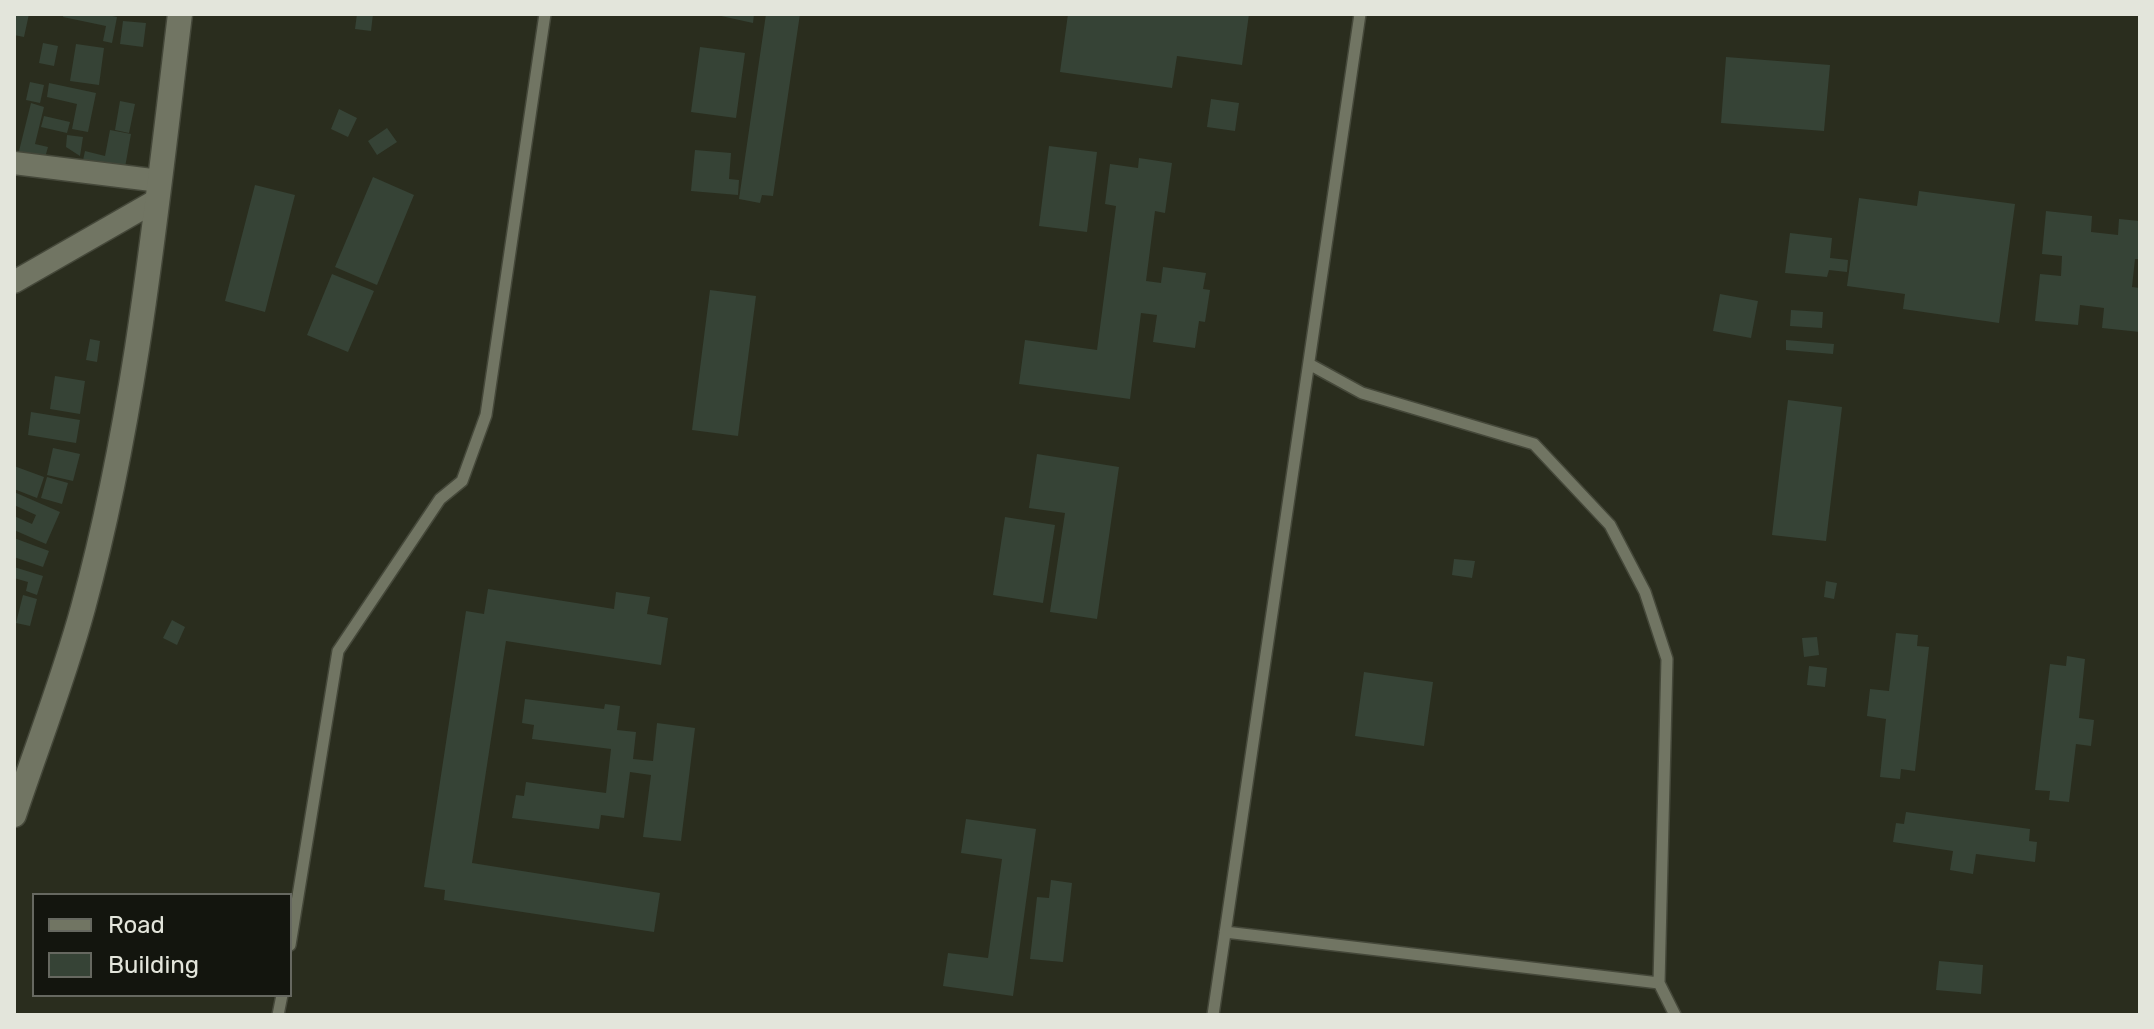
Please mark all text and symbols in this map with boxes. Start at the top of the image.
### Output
legend [32,893,292,997]
text: Road [108,911,165,939]
text: Building [108,951,199,979]

